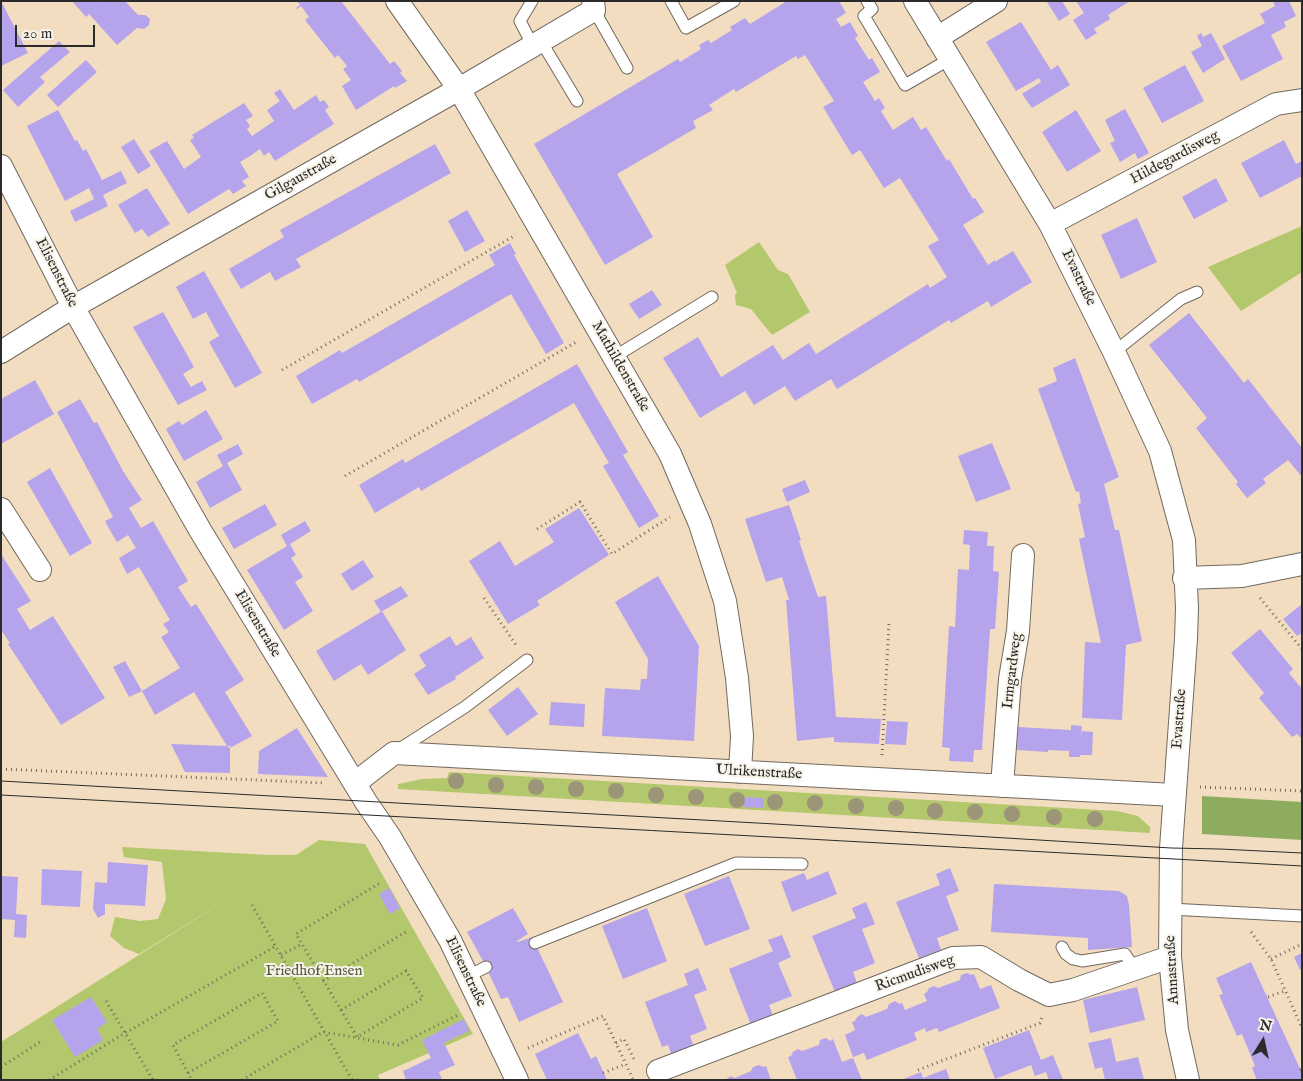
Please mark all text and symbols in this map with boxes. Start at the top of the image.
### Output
scale bar [18,15,98,47]
text: 20 m [23,24,52,43]
street label: Hildegardisweg [1127,127,1223,189]
street label: Gilgaustraße [262,151,340,205]
street label: Elisenstraße [31,235,81,311]
street label: Evastraße [1057,247,1099,309]
street label: Mathildenstraße [587,318,653,416]
street label: Elisenstraße [230,587,284,661]
street label: Irmgardweg [999,632,1027,710]
street label: Evastraße [1169,688,1191,750]
street label: Ulrikenstraße [715,762,803,784]
street label: Elisenstraße [440,934,490,1010]
street label: Annastraße [1162,935,1184,1005]
street label: Ricmudisweg [873,951,957,997]
park label: Friedhof Ensen [266,963,362,981]
north arrow [1238,1016,1288,1066]
text: N [1258,1016,1273,1036]

